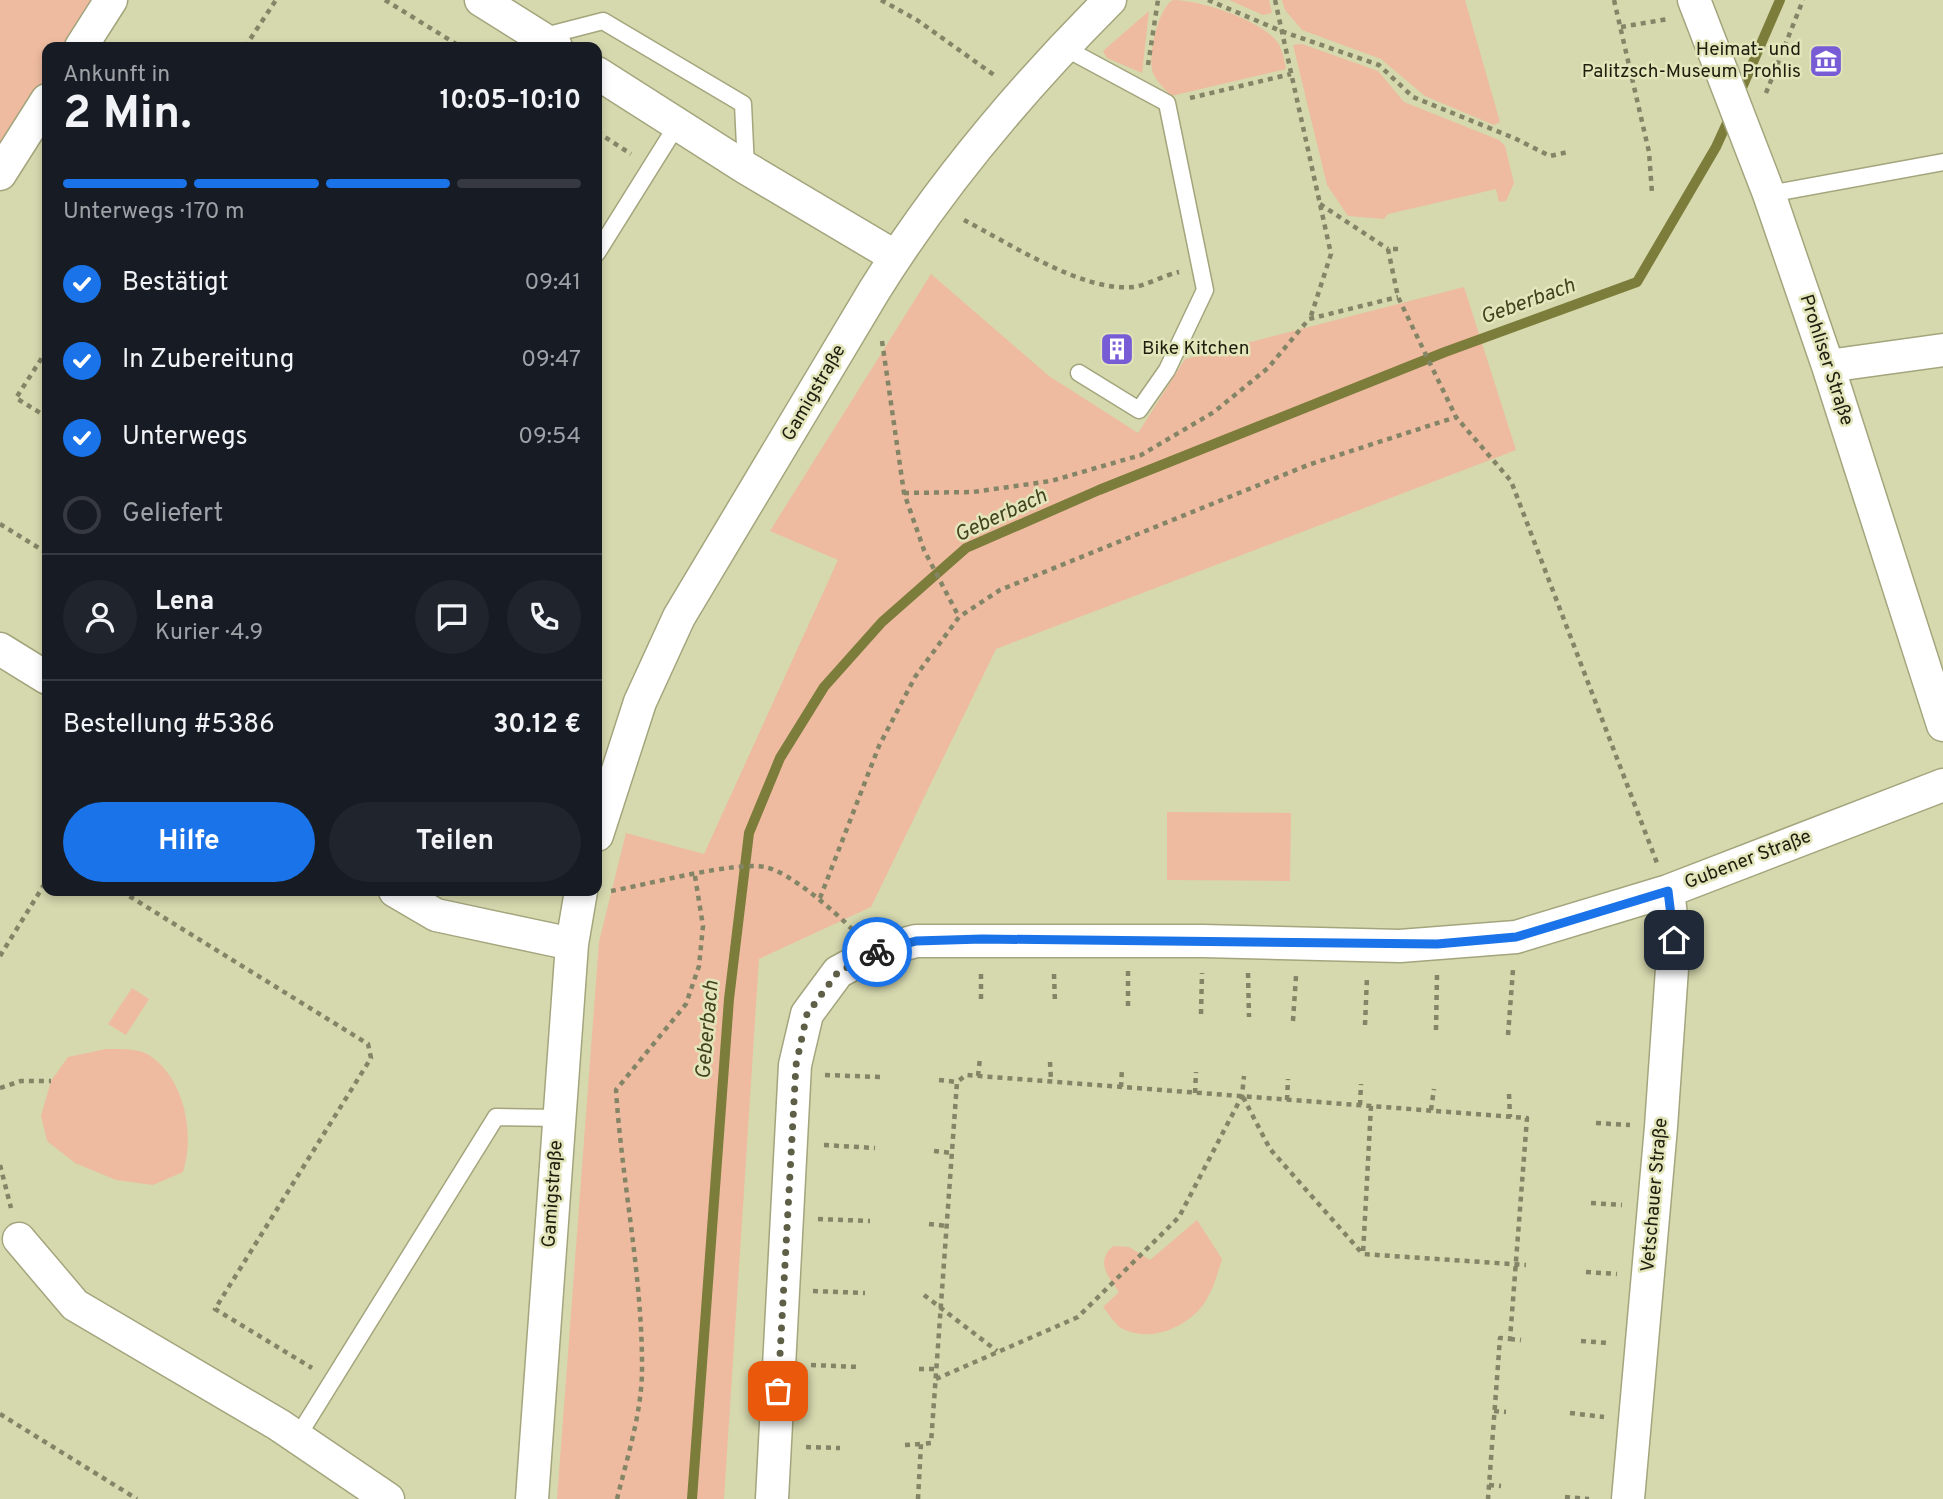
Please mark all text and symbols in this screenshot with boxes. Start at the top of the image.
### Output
place label: Heimat- und Palitzsch-Museum Prohlis [1582,38,1801,84]
museum icon: Heimat- und Palitzsch-Museum Prohlis [1807,42,1845,80]
text: Ankunft in [63,61,170,90]
text: 10:05–10:10 [440,85,581,118]
text: 2 Min. [63,86,192,145]
text: Unterwegs · 170 m [63,198,245,227]
icon: check [63,265,101,303]
text: Bestätigt [122,267,229,300]
text: 09:41 [524,269,581,298]
water label: Geberbach [1477,272,1580,332]
street label: Prohliser Straße [1794,291,1858,429]
building icon: Bike Kitchen [1098,330,1136,368]
place label: Bike Kitchen [1142,337,1249,361]
street label: Gamigstraße [777,340,851,446]
icon: check [63,342,101,380]
text: In Zubereitung [122,344,294,377]
text: 09:47 [521,346,581,375]
icon: check [63,419,101,457]
text: Unterwegs [122,421,248,454]
text: 09:54 [518,423,581,452]
water label: Geberbach [950,483,1052,549]
text: Geliefert [122,498,223,531]
button: person [63,580,137,654]
button: chat [415,580,489,654]
button: phone [507,580,581,654]
text: Lena [155,586,214,619]
text: Kurier · 4.9 [155,619,263,648]
text: Bestellung #5386 [63,709,275,742]
text: 30.12 € [493,709,581,742]
button: Hilfe [63,802,315,882]
button: Teilen [329,802,581,882]
street label: Gubener Straße [1681,825,1815,895]
pin [1644,910,1704,970]
courier [842,917,912,987]
icon: home [1655,921,1693,959]
icon: bike [858,933,896,971]
water label: Geberbach [690,979,726,1080]
street label: Vetschauer Straße [1636,1117,1674,1273]
street label: Gamigstraße [537,1139,569,1249]
pin [748,1361,808,1421]
icon: bag [759,1372,797,1410]

